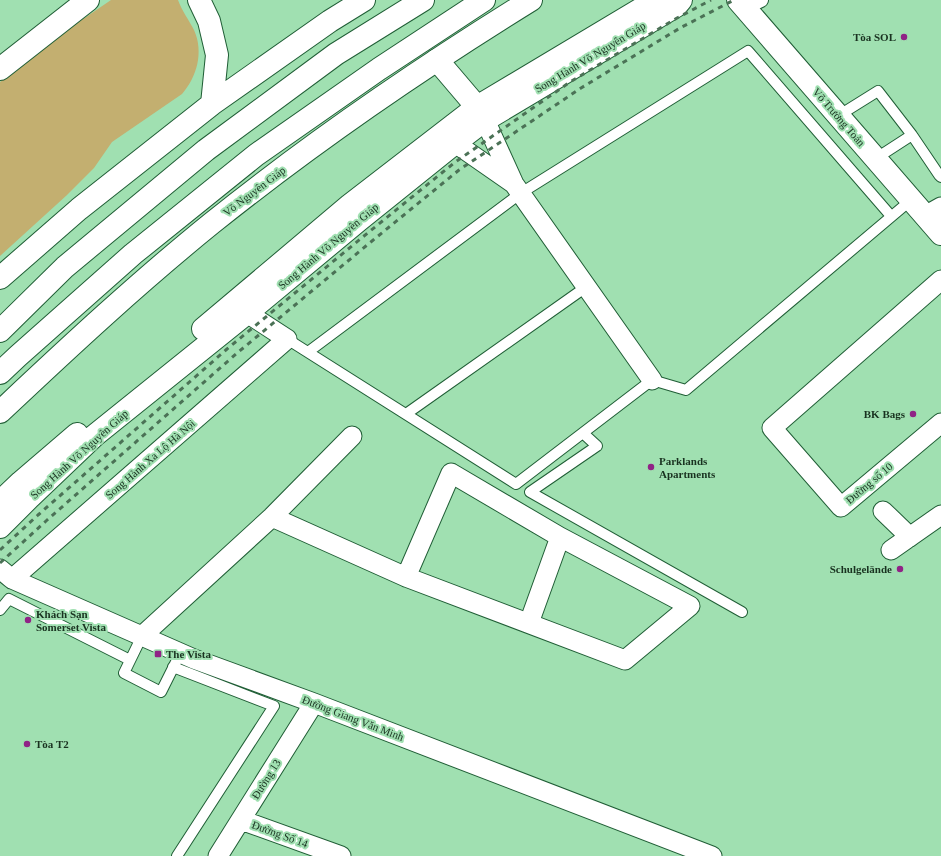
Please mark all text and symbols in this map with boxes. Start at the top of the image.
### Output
street label: Song Hành Võ Nguyên Giáp [533,19,648,95]
place label: Tòa SOL [853,31,896,43]
marker: Tòa SOL [899,32,909,42]
street label: Võ Trường Toản [810,85,868,149]
street label: Võ Nguyên Giáp [220,163,288,218]
street label: Song Hành Võ Nguyên Giáp [276,200,381,291]
street label: Song Hành Võ Nguyên Giáp [28,407,131,501]
place label: BK Bags [864,408,906,420]
marker: BK Bags [908,409,918,419]
street label: Song Hành Xa Lộ Hà Nội [103,417,197,501]
place label: Parklands Apartments [659,455,716,480]
street label: Đường số 10 [843,460,895,506]
marker: Parklands Apartments [646,462,656,472]
place label: Schulgelände [830,563,892,575]
marker: Schulgelände [895,564,905,574]
place label: Khách Sạn Somerset Vista [36,608,106,633]
marker: Khách Sạn Somerset Vista [23,615,33,625]
place label: The Vista [166,648,211,660]
marker: The Vista [153,649,163,659]
street label: Đường Giang Văn Minh [301,693,406,743]
place label: Tòa T2 [35,738,69,750]
marker: Tòa T2 [22,739,32,749]
street label: Đường 13 [249,757,283,801]
street label: Đường Số 14 [250,818,310,850]

